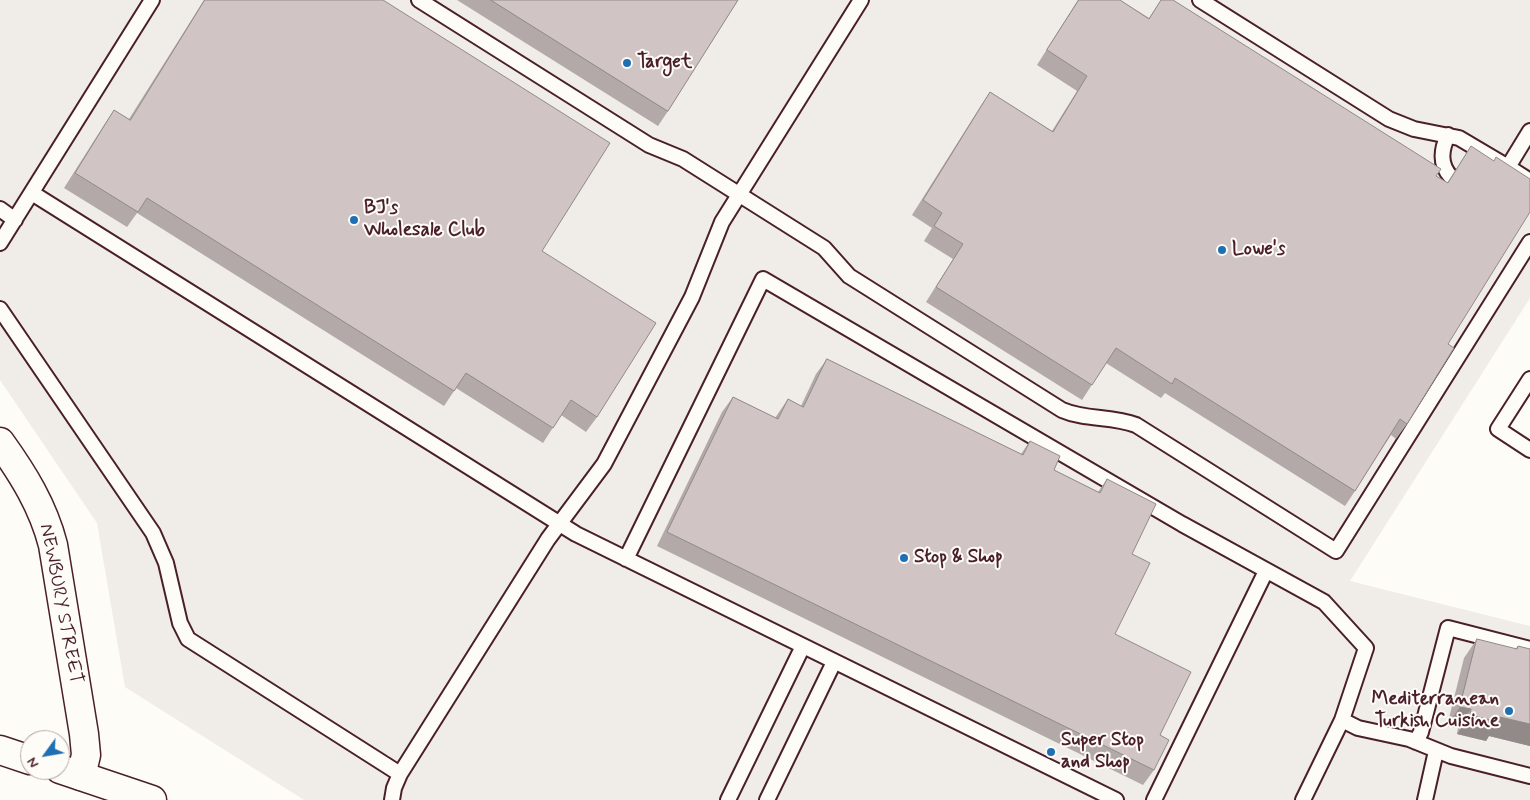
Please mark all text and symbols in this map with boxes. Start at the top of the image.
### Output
place label: Target [637,52,692,74]
marker: Target [621,57,633,69]
place label: BJ's Wholesale Club [364,198,485,242]
marker: BJ's Wholesale Club [348,214,360,226]
place label: Lowe's [1232,239,1285,261]
marker: Lowe's [1216,244,1228,256]
street label: NEWBURY STREET [33,522,87,686]
place label: Stop & Shop [914,547,1003,569]
marker: Stop & Shop [898,552,910,564]
place label: Mediterranean Turkish Cuisine [1371,689,1499,733]
marker: Mediterranean Turkish Cuisine [1503,705,1515,717]
north arrow [20,730,70,780]
place label: Super Stop and Shop [1061,730,1144,774]
marker: Super Stop and Shop [1045,746,1057,758]
text: N [23,754,43,771]

